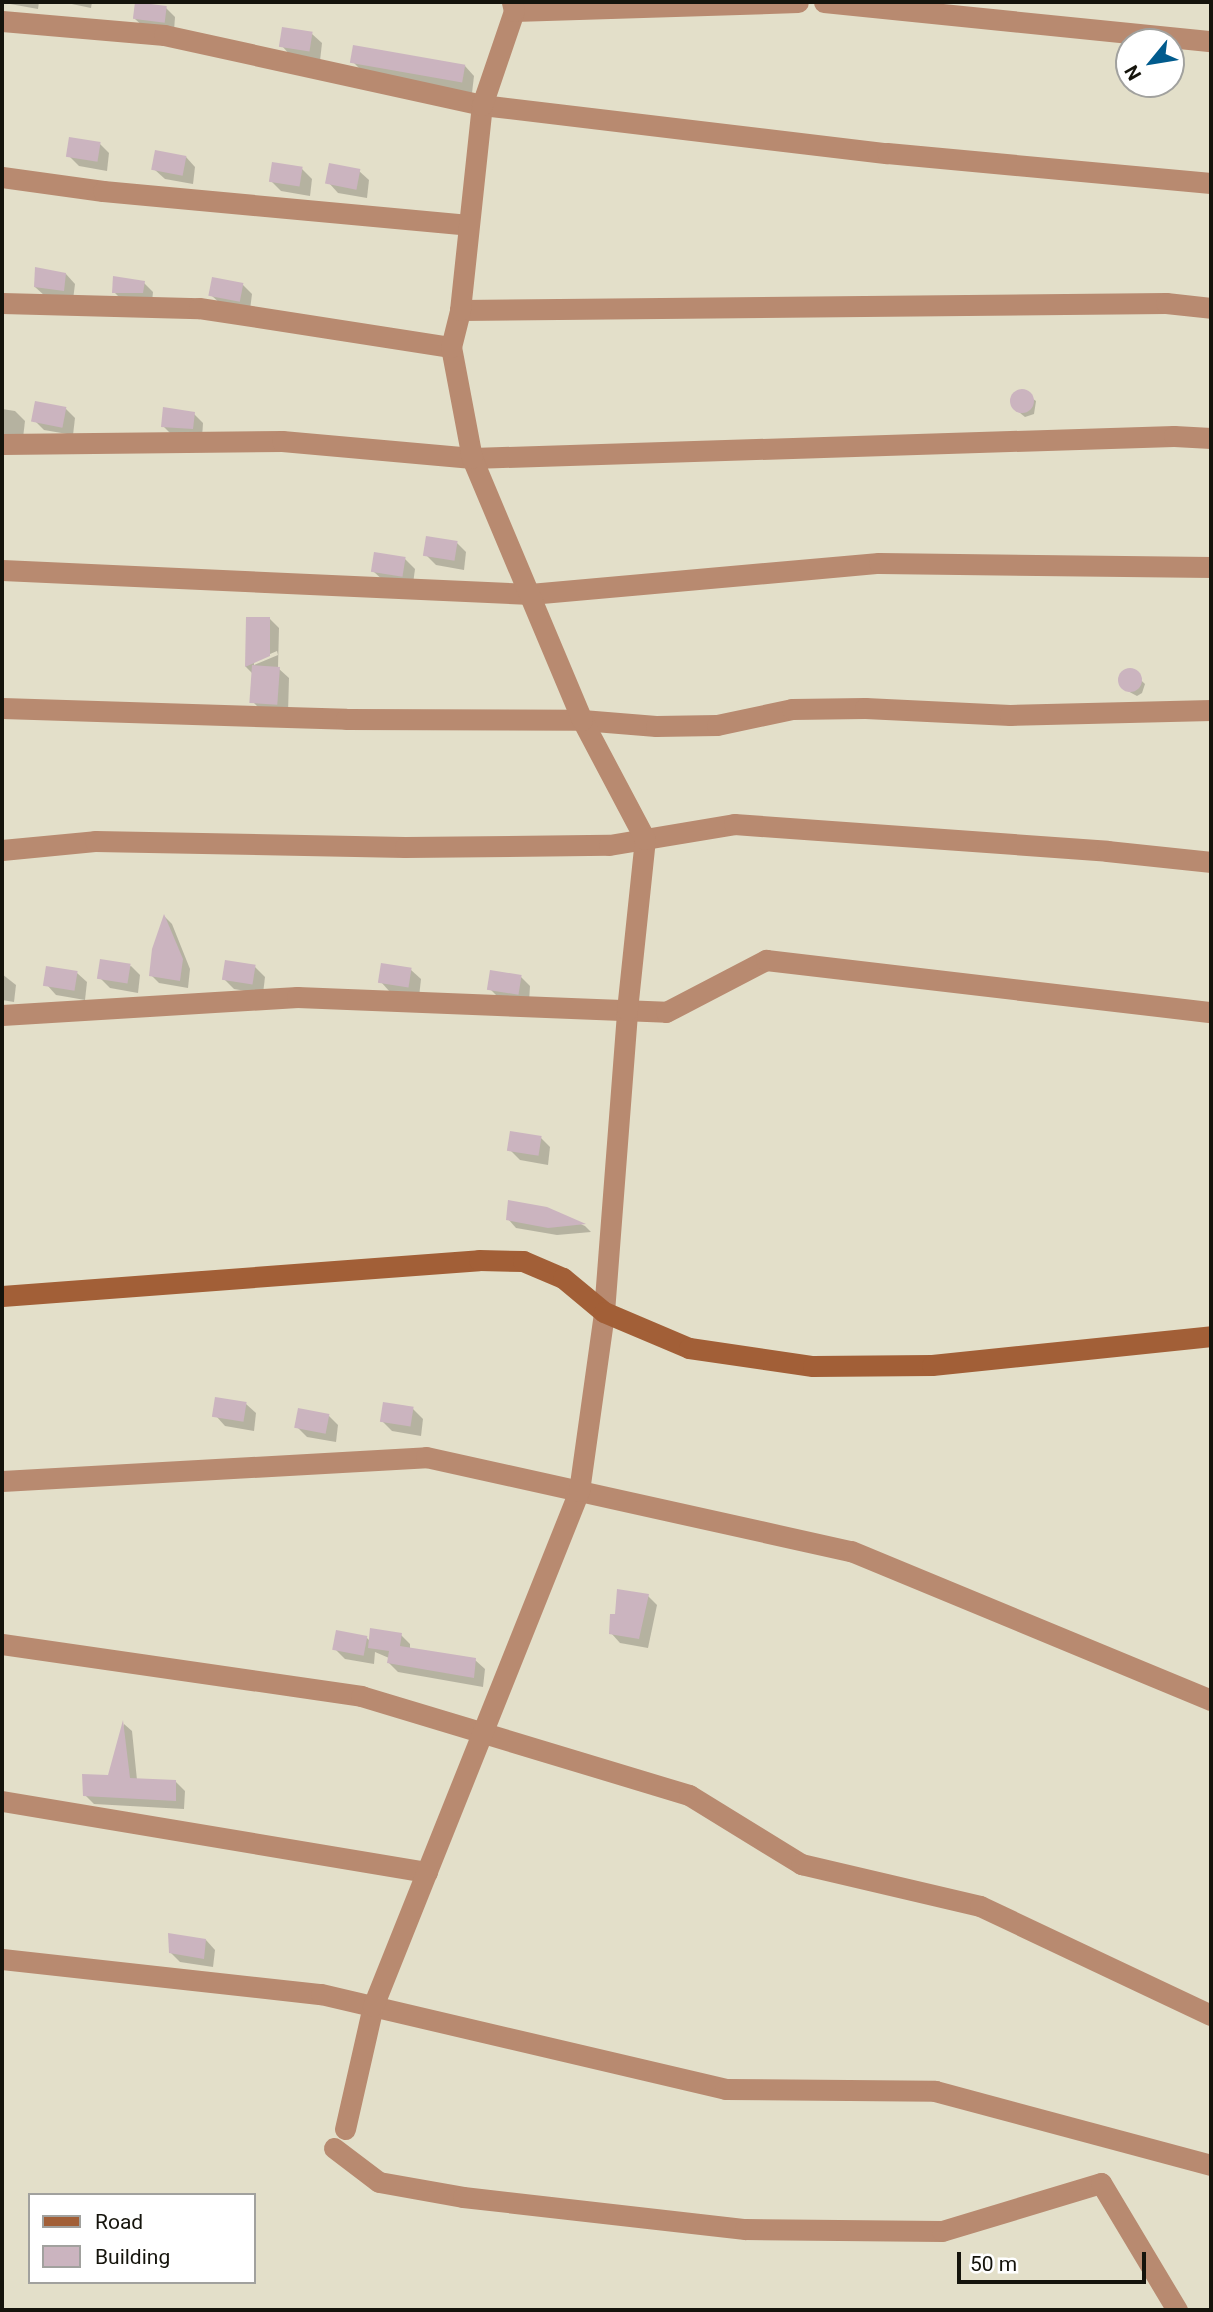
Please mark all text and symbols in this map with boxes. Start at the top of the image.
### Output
north arrow [1115,28,1185,98]
text: N [1120,61,1146,84]
legend [28,2193,256,2284]
text: Road [95,2210,143,2234]
scale bar [961,2238,1150,2282]
text: Building [95,2245,170,2269]
text: 50 m [970,2252,1017,2276]

